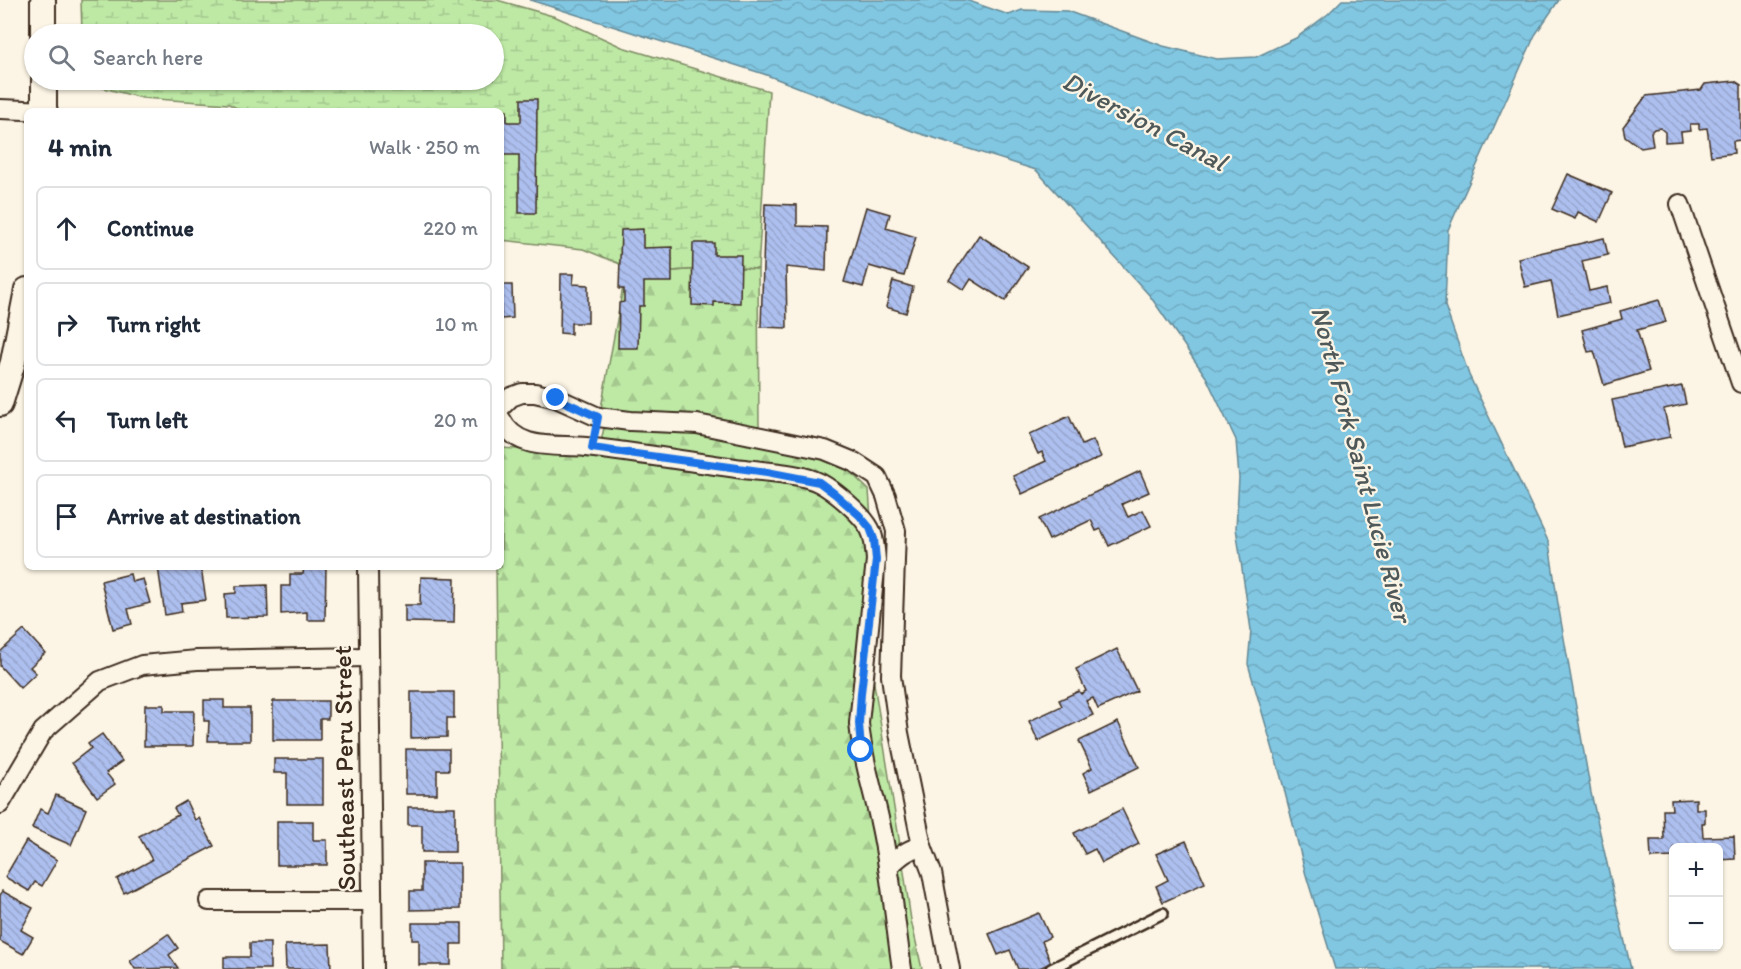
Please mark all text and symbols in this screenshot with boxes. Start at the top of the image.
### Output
search box [24,24,504,90]
icon: search [45,41,78,74]
text: Search here [93,44,203,71]
water label: Diversion Canal [1057,64,1235,179]
text: 4 min [48,131,112,163]
text: Walk · 250 m [369,135,480,159]
icon: ahead [50,212,83,245]
text: Continue [107,215,194,242]
text: 220 m [423,216,478,240]
water label: North Fork Saint Lucie River [1304,302,1421,629]
icon: right [50,308,83,341]
text: Turn right [107,311,201,338]
text: 10 m [435,312,478,336]
route end [542,384,568,410]
icon: left [50,404,83,437]
text: Turn left [107,407,188,434]
text: 20 m [434,408,478,432]
icon: arrive [50,500,83,533]
text: Arrive at destination [107,503,301,530]
street label: Southeast Peru Street [326,645,362,891]
route start [847,736,873,762]
map controls [1669,843,1723,951]
button: + [1669,843,1723,897]
button: − [1669,897,1723,951]

